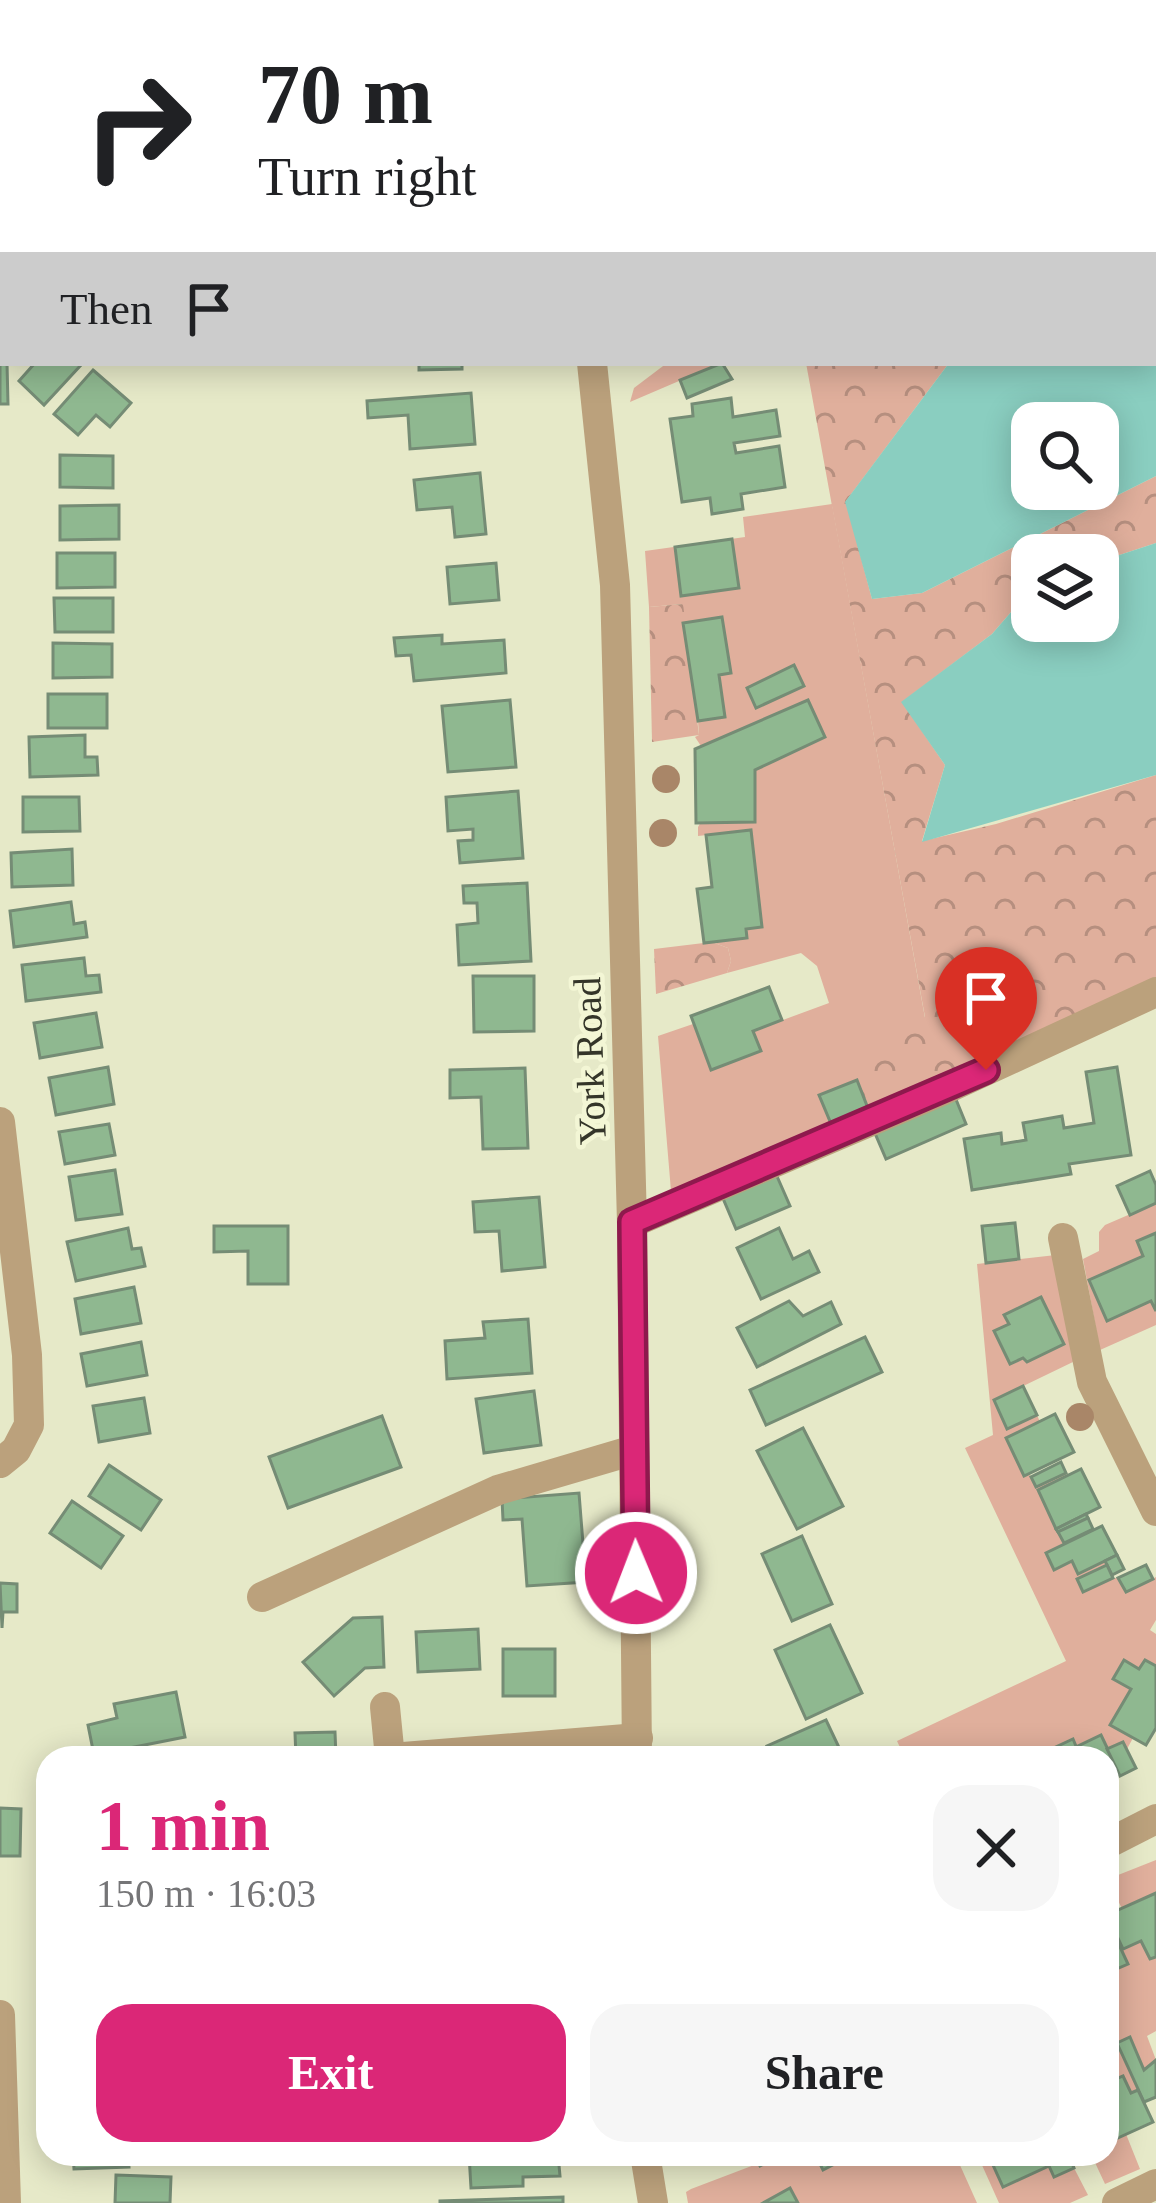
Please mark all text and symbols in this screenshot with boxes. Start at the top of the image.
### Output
icon: right [60,48,216,204]
text: 70 m [258,48,433,141]
text: Turn right [258,147,477,207]
icon: arrive [176,276,242,342]
text: Then [60,284,152,334]
map controls [1011,402,1119,642]
button: search [1011,402,1119,510]
button: layers [1011,534,1119,642]
pin [935,947,1037,1070]
icon: arrive [953,965,1019,1031]
street label: York Road [565,976,614,1146]
position arrow [573,1510,699,1636]
button: close [933,1785,1059,1911]
text: 1 min [96,1786,270,1866]
text: 150 m · 16:03 [96,1872,316,1915]
button: Exit [96,2004,566,2142]
button: Share [590,2004,1059,2142]

